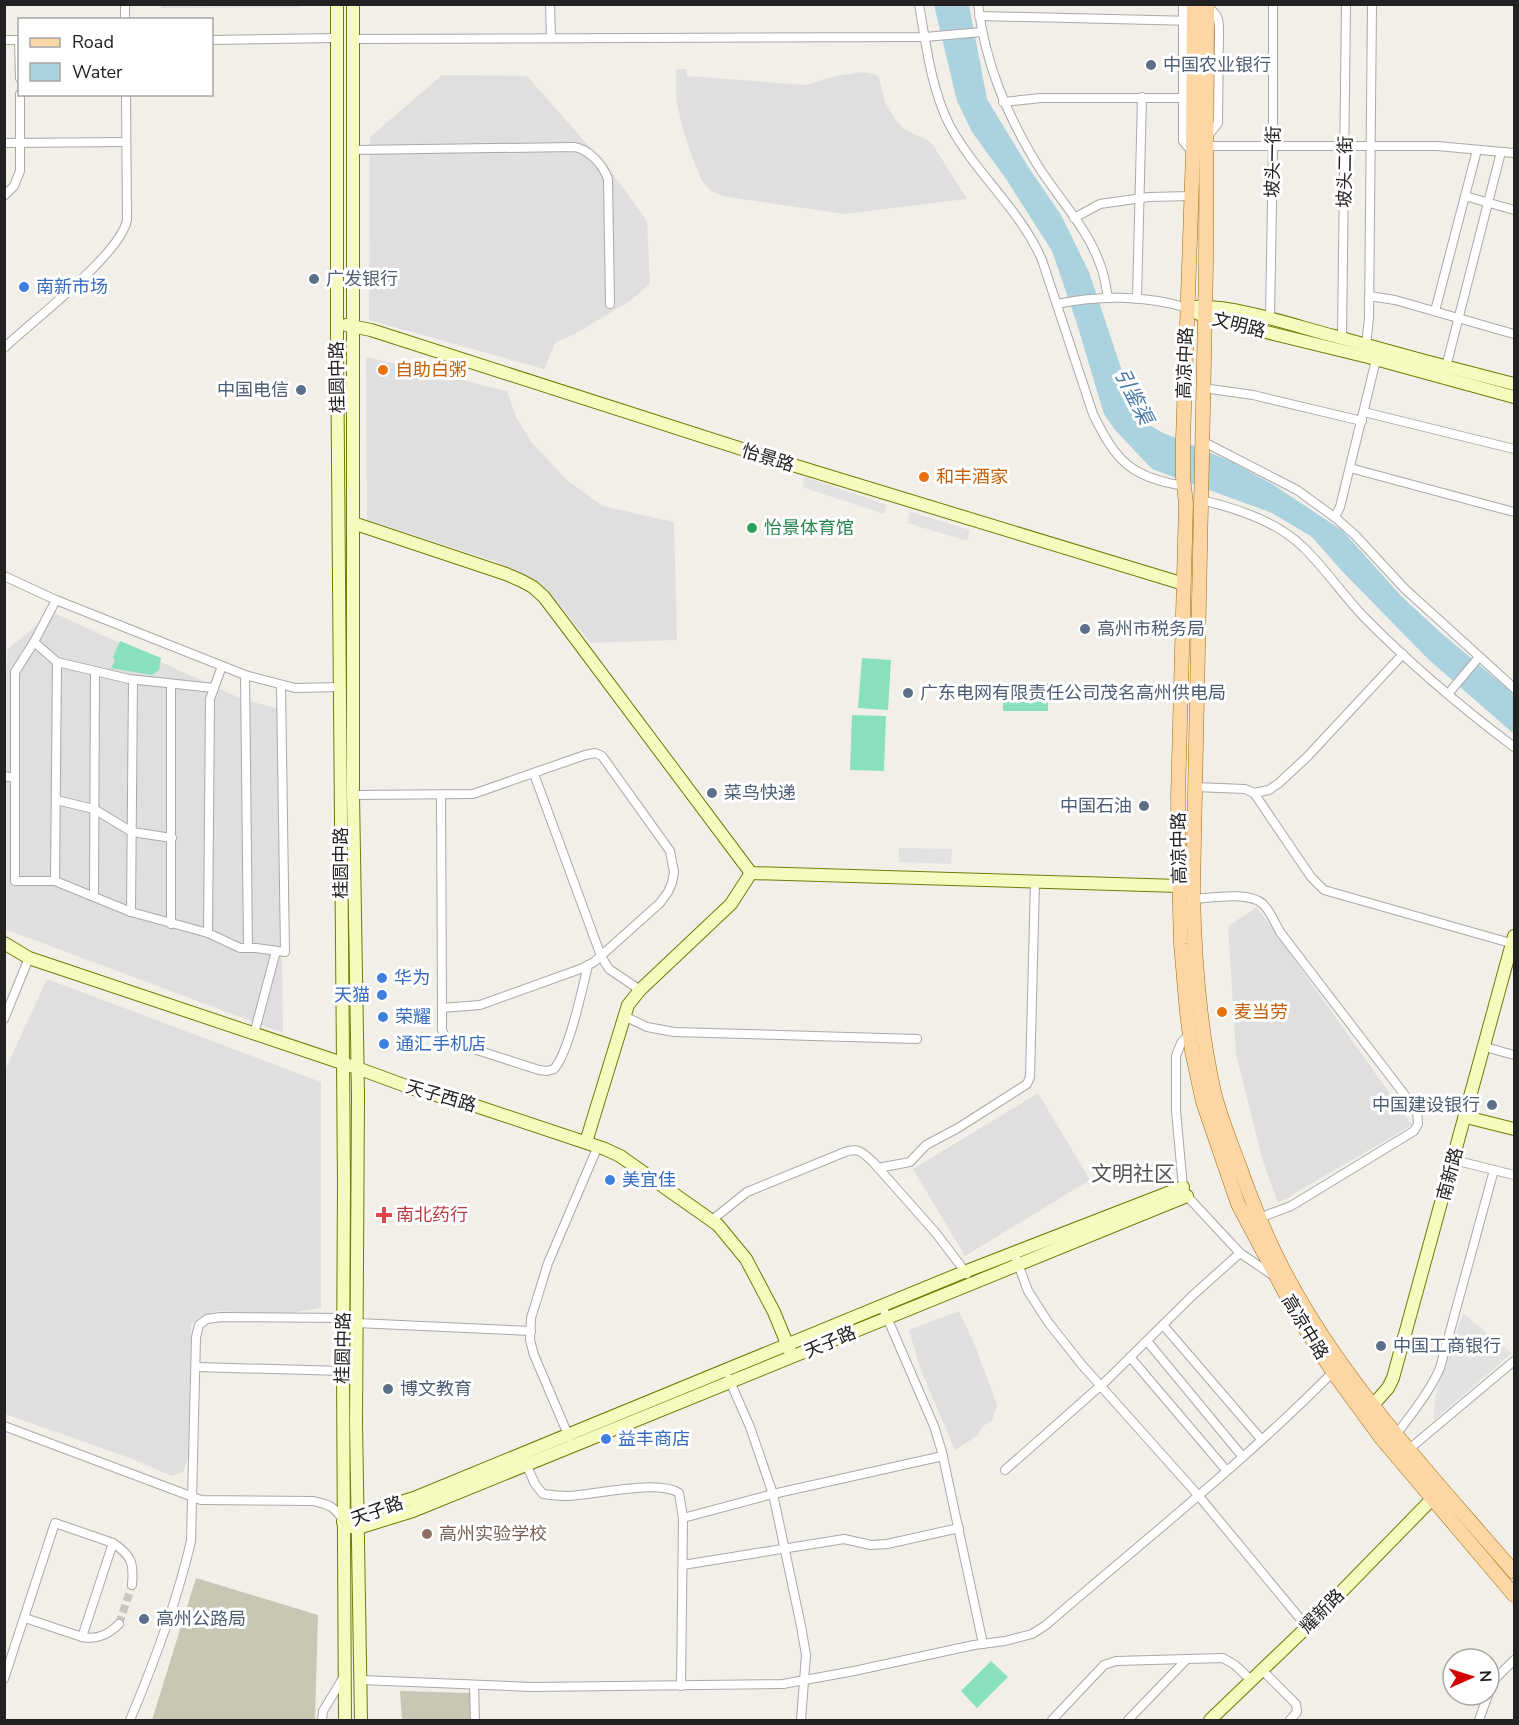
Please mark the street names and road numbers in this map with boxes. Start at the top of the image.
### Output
street label: 坡头一街 [1260,126,1286,198]
street label: 坡头二街 [1332,136,1358,208]
street label: 文明路 [1210,307,1268,343]
street label: 高凉中路 [1172,327,1198,399]
street label: 桂圆中路 [324,341,350,413]
street label: 怡景路 [739,439,797,477]
street label: 高凉中路 [1166,812,1192,884]
street label: 桂圆中路 [329,827,353,899]
street label: 天子西路 [403,1075,479,1117]
street label: 南新路 [1431,1145,1469,1203]
street label: 高凉中路 [1276,1290,1334,1364]
street label: 桂圆中路 [330,1312,356,1384]
street label: 天子路 [800,1320,860,1364]
street label: 天子路 [348,1490,406,1532]
street label: 耀新路 [1294,1583,1350,1639]

